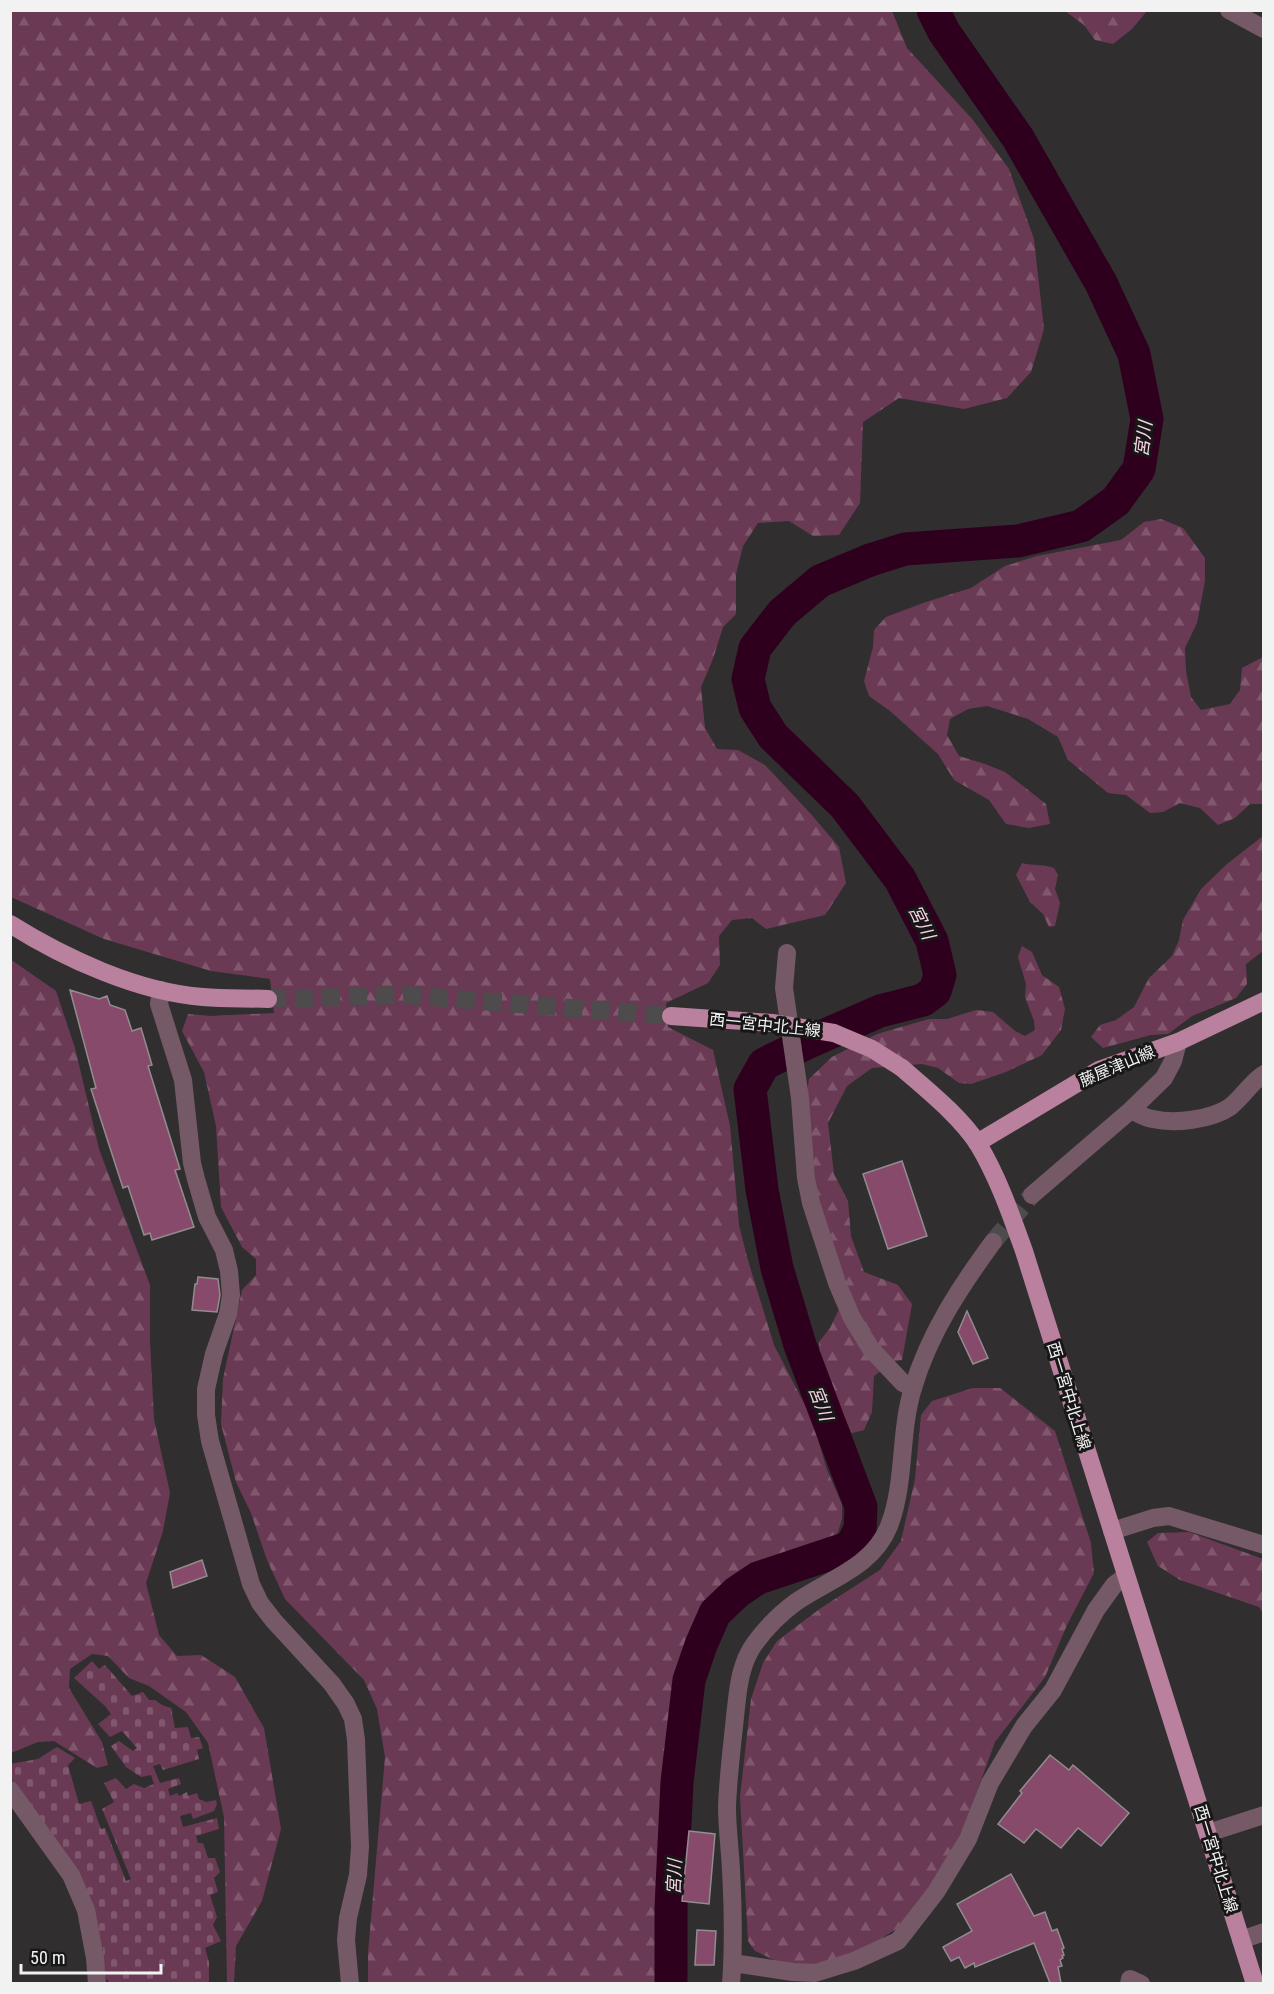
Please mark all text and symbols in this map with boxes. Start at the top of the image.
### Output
water label: 宮川 [1130,418,1156,458]
water label: 宮川 [905,901,940,945]
street label: 西一宮中北上線 [708,1010,822,1040]
street label: 藤屋津山線 [1076,1042,1158,1090]
street label: 西一宮中北上線 [1044,1340,1094,1452]
water label: 宮川 [805,1382,838,1425]
street label: 西一宮中北上線 [1191,1803,1241,1915]
water label: 宮川 [663,1857,685,1895]
scale bar [21,1937,160,1975]
text: 50 m [30,1947,65,1968]

